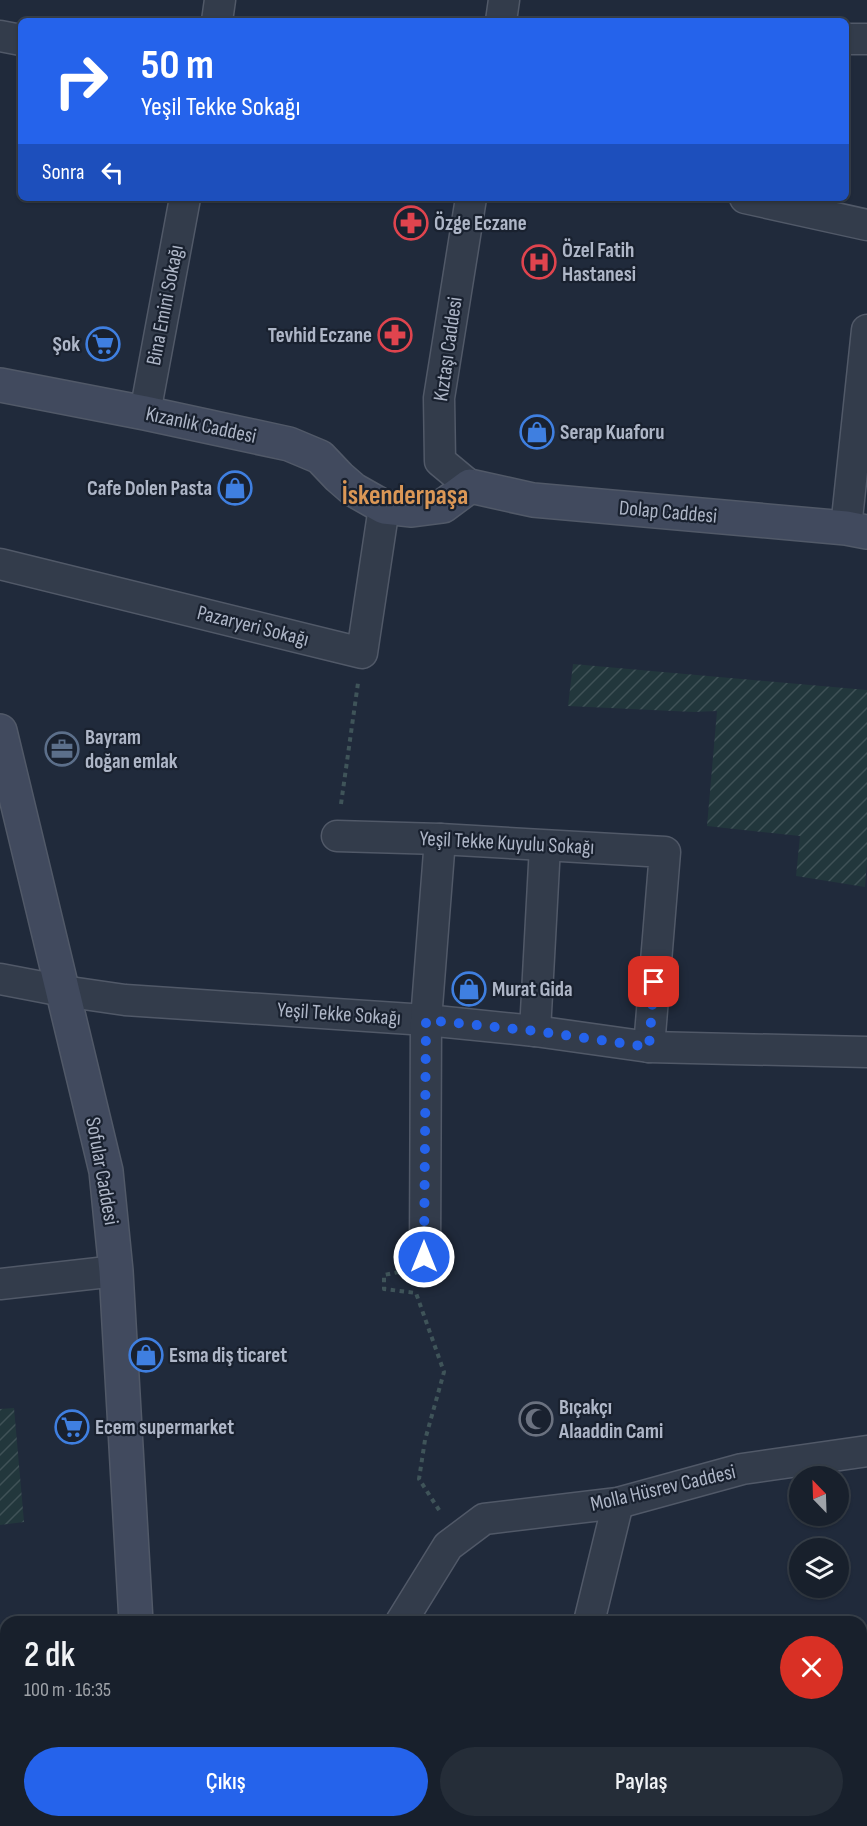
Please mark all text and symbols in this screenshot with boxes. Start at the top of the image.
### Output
text: 50 m [141,40,214,91]
icon: right [42,42,120,120]
text: Yeşil Tekke Sokağı [141,91,300,123]
icon: left [96,156,129,189]
text: Sonra [42,159,84,186]
pharmacy icon: Özge Eczane [393,205,429,241]
place label: Özge Eczane [434,211,527,236]
place label: Özel Fatih Hastanesi [562,238,636,287]
street label: Bina Emini Sokağı [141,243,189,367]
hospital icon: Özel Fatih Hastanesi [521,244,557,280]
street label: Kıztaşı Caddesi [428,295,468,403]
pharmacy icon: Tevhid Eczane [377,317,413,353]
place label: Tevhid Eczane [268,323,372,348]
supermarket icon: Şok [85,326,121,362]
place label: Şok [53,332,80,357]
street label: Kızanlık Caddesi [143,401,259,449]
shop icon: Serap Kuaforu [519,414,555,450]
place label: Serap Kuaforu [560,420,664,445]
shop icon: Cafe Dolen Pasta [217,470,253,506]
place label: Cafe Dolen Pasta [87,476,212,501]
district label: İskenderpaşa [342,480,468,512]
street label: Dolap Caddesi [618,495,718,529]
street label: Pazaryeri Sokağı [195,600,311,652]
place label: Bayram doğan emlak [85,725,178,774]
office icon: Bayram doğan emlak [44,731,80,767]
street label: Yeşil Tekke Kuyulu Sokağı [419,826,595,860]
pin [628,956,679,1007]
icon: arrive [637,965,670,998]
shop icon: Murat Gida [451,971,487,1007]
place label: Murat Gida [492,977,573,1002]
street label: Yeşil Tekke Sokağı [276,997,402,1031]
street label: Sofular Caddesi [80,1115,124,1227]
position arrow [392,1225,456,1289]
shop icon: Esma diş ticaret [128,1337,164,1373]
place label: Esma diş ticaret [169,1343,287,1368]
place label: Bıçakçı Alaaddin Cami [558,1395,663,1444]
mosque icon: Bıçakçı Alaaddin Cami [518,1401,554,1437]
supermarket icon: Ecem supermarket [54,1409,90,1445]
place label: Ecem supermarket [95,1415,234,1440]
street label: Molla Hüsrev Caddesi [588,1459,738,1517]
north arrow [789,1466,849,1526]
map controls [789,1466,849,1598]
button: layers [789,1538,849,1598]
text: 2 dk [24,1634,75,1677]
button: close [780,1636,843,1699]
text: 100 m · 16:35 [24,1678,111,1702]
button: Çıkış [24,1747,428,1816]
button: Paylaş [440,1747,843,1816]

